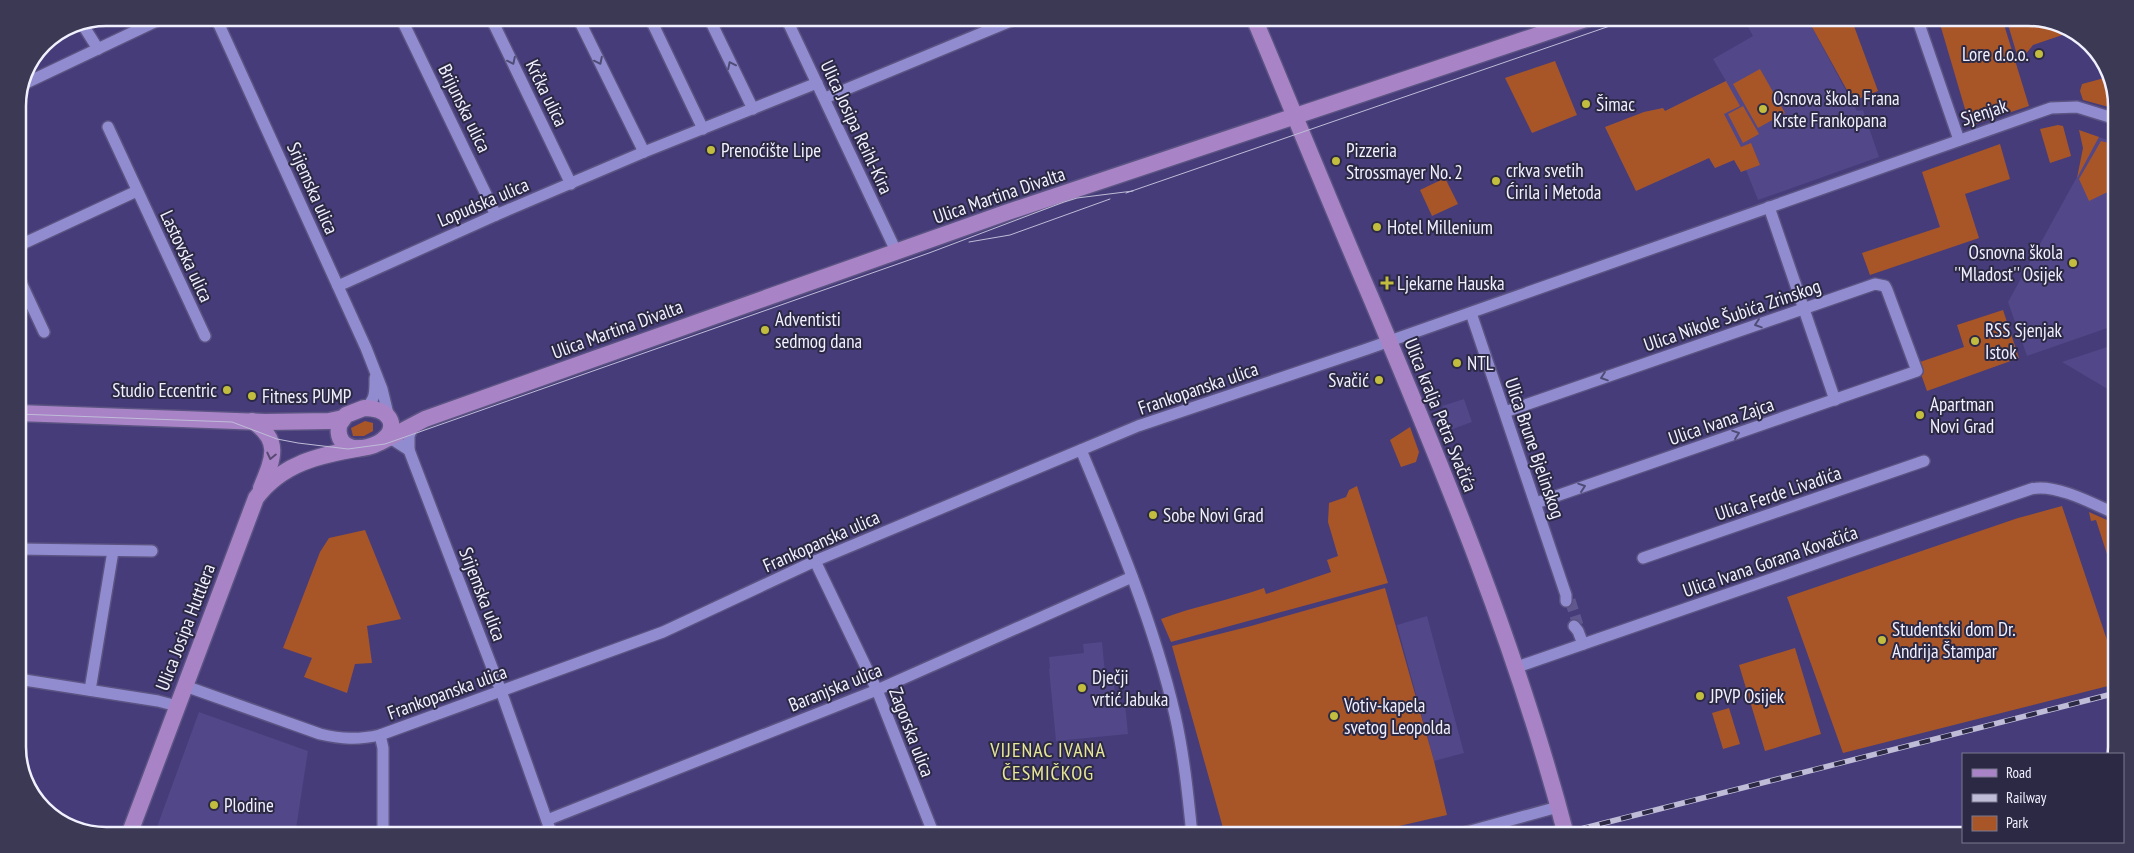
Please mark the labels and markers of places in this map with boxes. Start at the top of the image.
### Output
place label: Lore d.o.o. [1962,42,2029,66]
marker: Lore d.o.o. [2033,48,2045,60]
place label: Osnova škola Frana Krste Frankopana [1773,86,1900,132]
place label: Šimac [1596,92,1635,116]
marker: Šimac [1580,98,1592,110]
marker: Osnova škola Frana Krste Frankopana [1757,103,1769,115]
place label: Prenoćište Lipe [721,138,821,162]
place label: Pizzeria Strossmayer No. 2 [1346,138,1463,184]
marker: Prenoćište Lipe [705,144,717,156]
marker: Pizzeria Strossmayer No. 2 [1330,155,1342,167]
place label: crkva svetih Ćirila i Metoda [1506,158,1601,204]
marker: crkva svetih Ćirila i Metoda [1490,175,1502,187]
place label: Hotel Millenium [1387,215,1493,239]
marker: Hotel Millenium [1371,221,1383,233]
place label: Osnovna škola ''Mladost'' Osijek [1954,240,2064,286]
marker: Osnovna škola ''Mladost'' Osijek [2067,257,2079,269]
place label: Ljekarne Hauska [1397,271,1505,295]
marker: Ljekarne Hauska [1381,277,1393,289]
place label: Adventisti sedmog dana [775,307,862,353]
place label: RSS Sjenjak Istok [1985,318,2063,364]
marker: Adventisti sedmog dana [759,324,771,336]
marker: RSS Sjenjak Istok [1969,335,1981,347]
place label: NTL [1467,351,1494,375]
marker: NTL [1451,357,1463,369]
place label: Svačić [1328,368,1369,392]
marker: Svačić [1373,374,1385,386]
place label: Studio Eccentric [112,378,217,402]
marker: Studio Eccentric [221,384,233,396]
place label: Fitness PUMP [262,384,352,408]
marker: Fitness PUMP [246,390,258,402]
place label: Apartman Novi Grad [1930,392,1994,438]
marker: Apartman Novi Grad [1914,409,1926,421]
place label: Sobe Novi Grad [1163,503,1264,527]
marker: Sobe Novi Grad [1147,509,1159,521]
place label: Studentski dom Dr. Andrija Štampar [1892,617,2016,663]
marker: Studentski dom Dr. Andrija Štampar [1876,634,1888,646]
place label: Dječji vrtić Jabuka [1092,665,1168,711]
marker: Dječji vrtić Jabuka [1076,682,1088,694]
place label: JPVP Osijek [1709,684,1785,708]
marker: JPVP Osijek [1694,690,1706,702]
place label: Votiv-kapela svetog Leopolda [1343,693,1451,739]
marker: Votiv-kapela svetog Leopolda [1328,710,1340,722]
place label: Plodine [224,793,274,817]
marker: Plodine [208,799,220,811]

